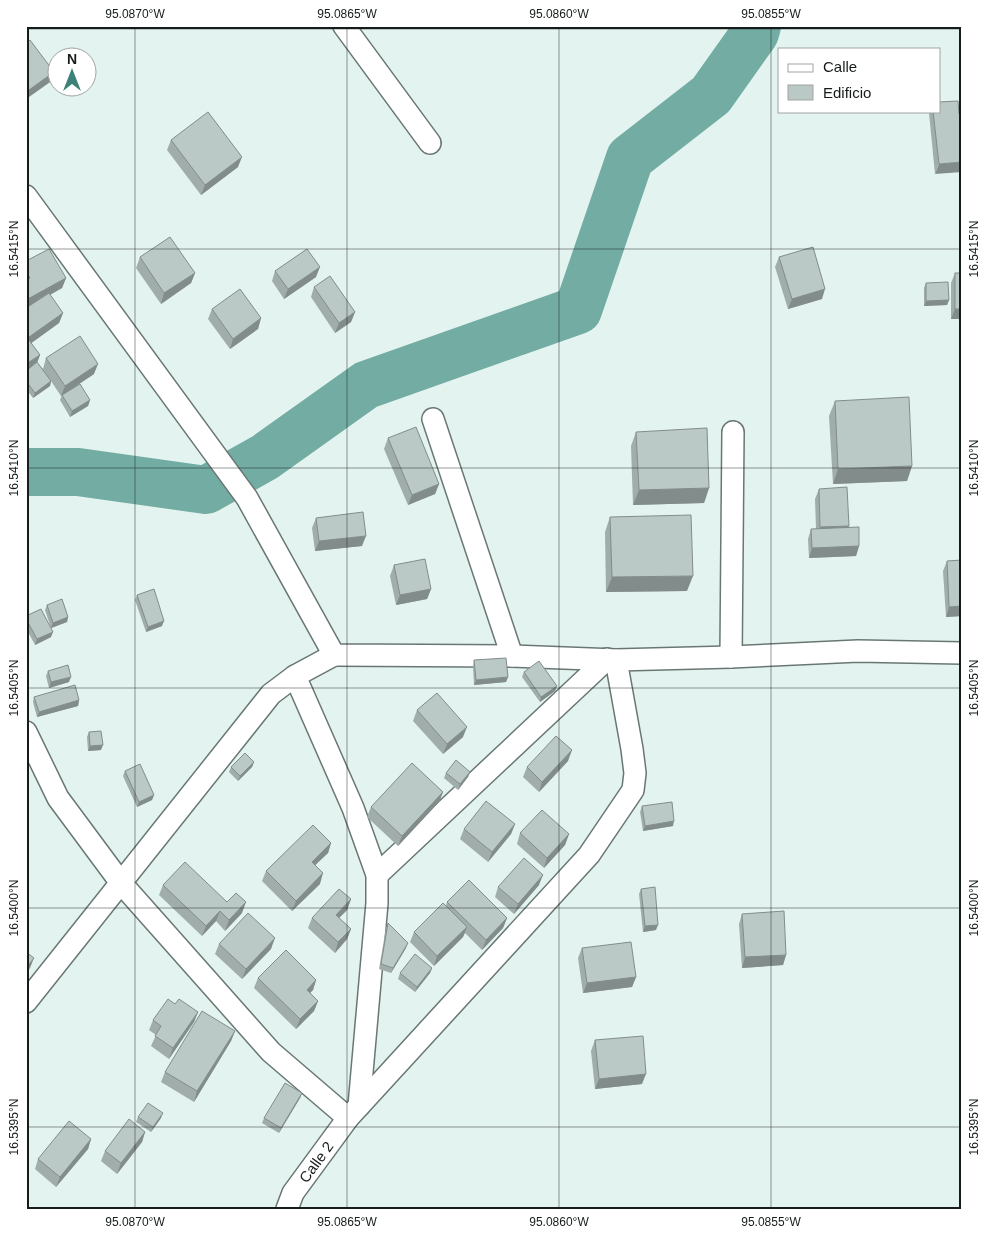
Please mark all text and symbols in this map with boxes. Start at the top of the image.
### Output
text: 95.0870°W [105,7,165,21]
text: 95.0865°W [317,7,377,21]
text: 95.0860°W [529,7,589,21]
text: 95.0855°W [741,7,801,21]
north arrow [48,48,98,98]
legend [778,48,940,112]
text: N [67,51,77,67]
text: Calle [823,58,857,75]
text: Edificio [823,84,871,101]
text: 16.5415°N [7,221,21,277]
text: 16.5415°N [967,221,981,277]
text: 16.5410°N [7,440,21,496]
text: 16.5410°N [967,440,981,496]
text: 16.5405°N [7,660,21,716]
text: 16.5405°N [967,660,981,716]
text: 16.5400°N [7,880,21,936]
text: 16.5400°N [967,880,981,936]
text: 16.5395°N [7,1099,21,1155]
text: 16.5395°N [967,1099,981,1155]
street label: Calle 2 [295,1138,337,1186]
text: 95.0870°W [105,1215,165,1229]
text: 95.0865°W [317,1215,377,1229]
text: 95.0860°W [529,1215,589,1229]
text: 95.0855°W [741,1215,801,1229]

